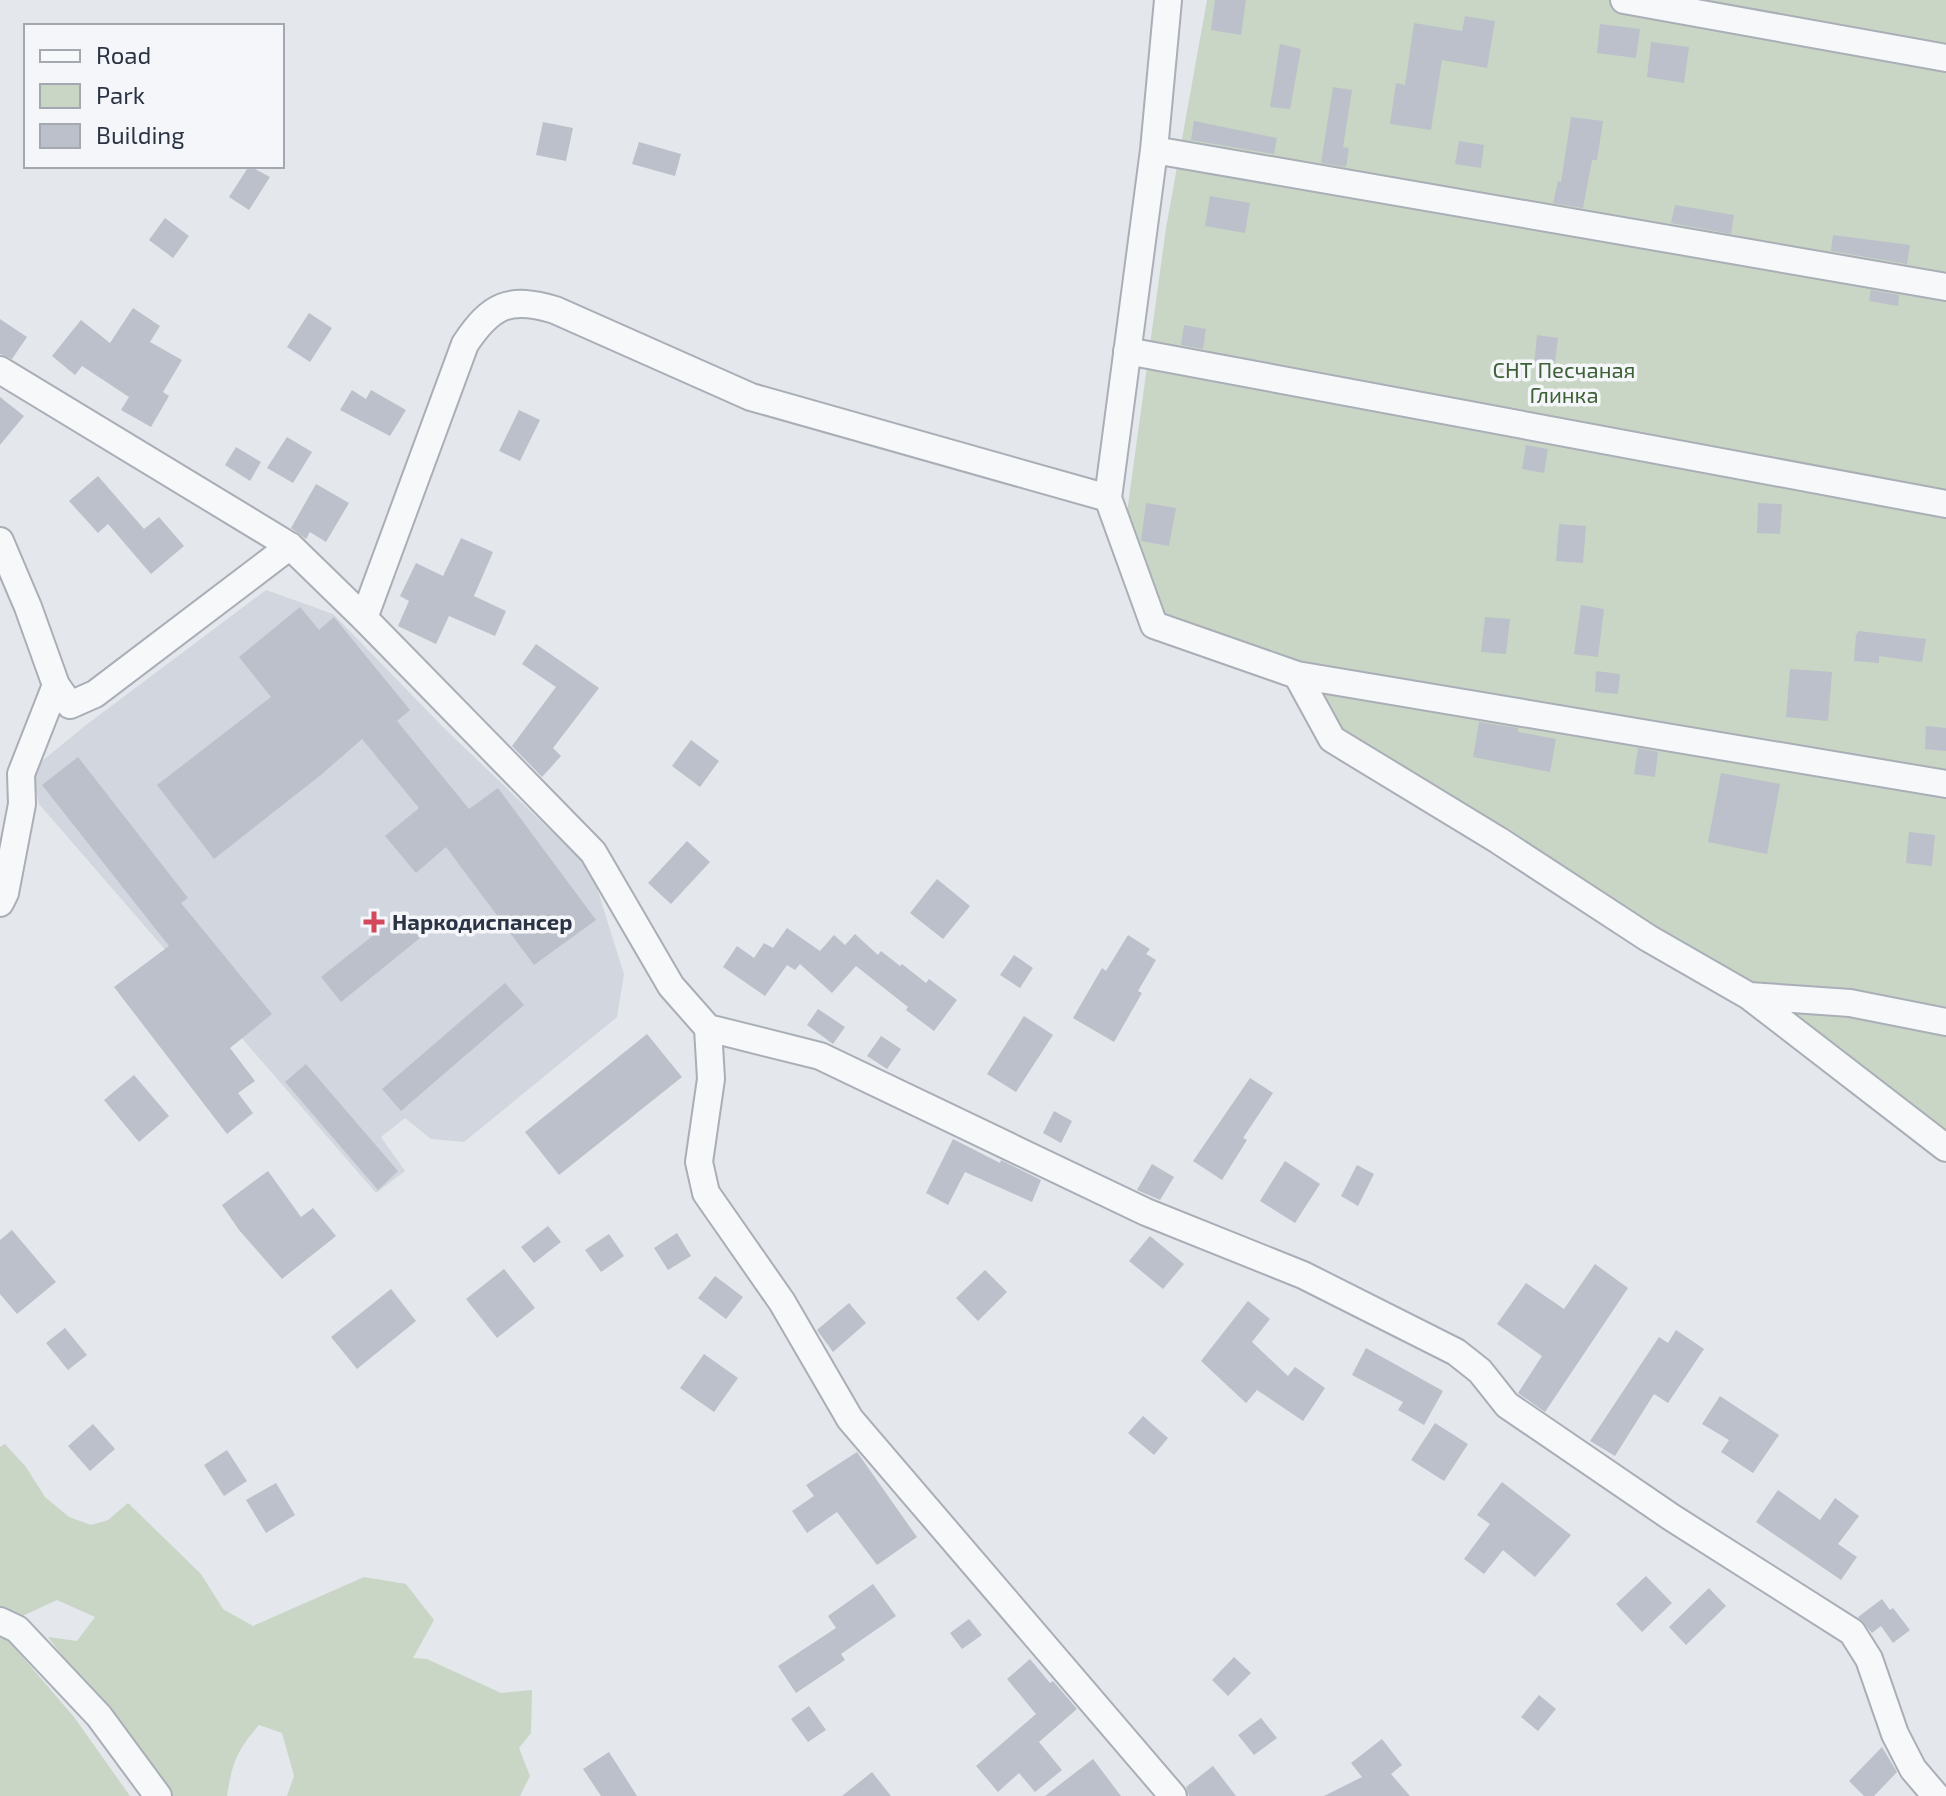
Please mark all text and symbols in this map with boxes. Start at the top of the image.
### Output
legend [24,24,284,168]
text: Road [96,40,151,69]
text: Park [96,80,145,109]
text: Building [96,120,185,149]
park label: СНТ Песчаная Глинка [1492,356,1636,407]
place label: Наркодиспансер [392,908,573,934]
marker: Наркодиспансер [363,911,385,933]

